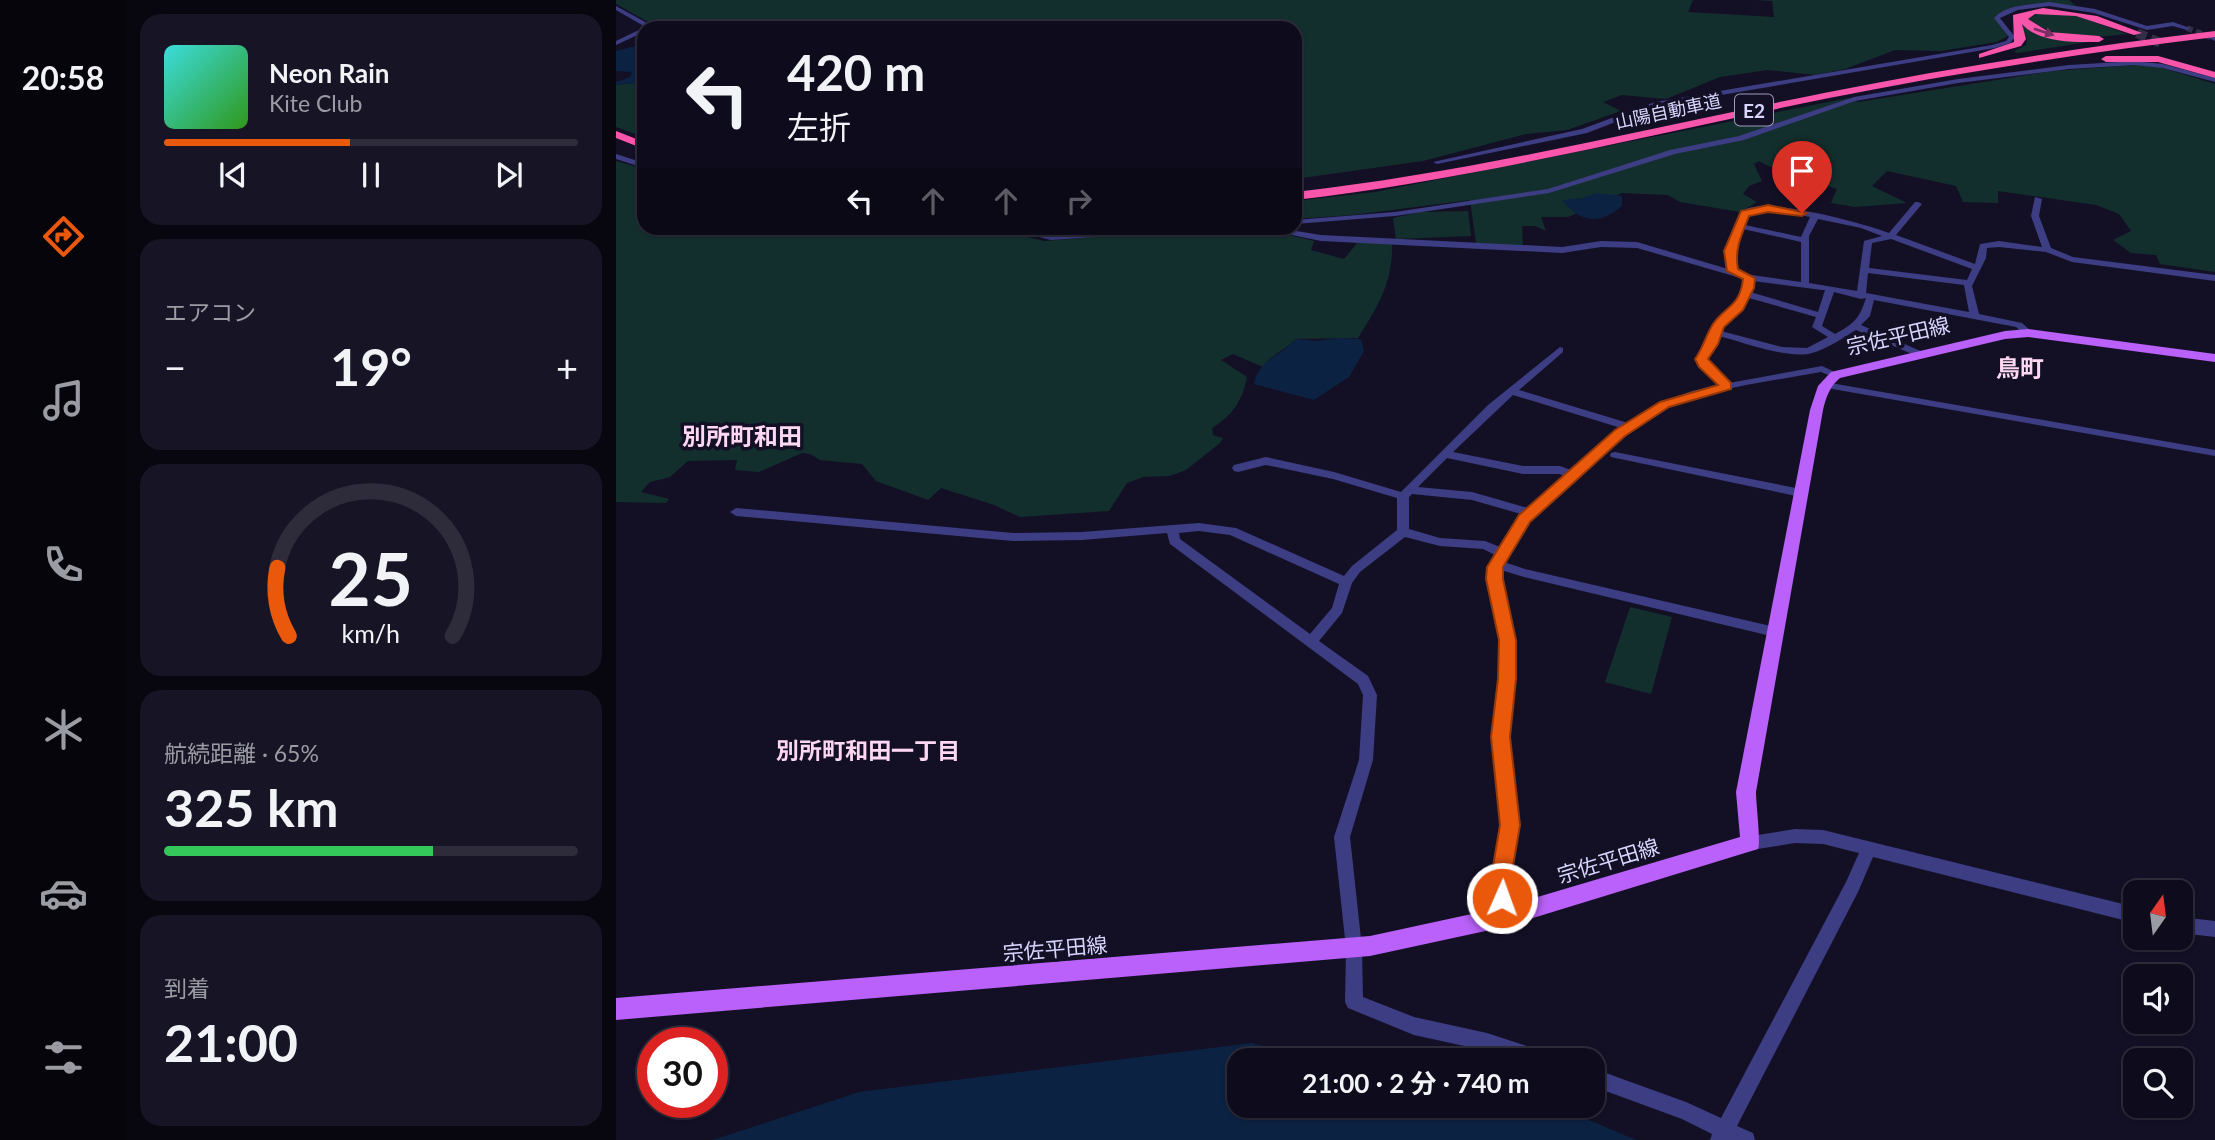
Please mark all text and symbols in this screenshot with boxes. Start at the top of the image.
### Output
one-way arrow [2033,27,2054,38]
text: 420 m [787,43,925,101]
icon: left [672,49,763,140]
text: Neon Rain [269,57,389,89]
text: 20:58 [22,58,104,97]
text: Kite Club [269,89,362,117]
street label: 山陽自動車道 [1613,89,1723,133]
road number: E2 [1735,94,1773,125]
text: 左折 [787,107,851,146]
pin [1772,141,1832,213]
icon: arrive [1783,152,1821,190]
icon: previous [214,156,252,194]
icon: pause [352,156,390,194]
icon: next [490,156,528,194]
icon: left [841,182,879,220]
icon: ahead [914,182,952,220]
icon: ahead [987,182,1025,220]
icon: right [1060,182,1098,220]
icon: directions [39,212,88,261]
text: エアコン [164,298,256,326]
street label: 宗佐平田線 [1844,311,1952,359]
text: 19° [330,335,412,397]
text: − [164,344,186,390]
text: + [556,344,578,390]
district label: 鳥町 [1996,353,2044,382]
icon: music [39,376,88,425]
district label: 別所町和田 [682,421,802,450]
text: 25 [329,534,413,622]
icon: phone [39,540,88,589]
text: km/h [342,618,400,648]
icon: climate [39,705,88,754]
district label: 別所町和田一丁目 [776,736,960,764]
text: 航続距離 · 65% [164,739,319,767]
text: 325 km [164,776,338,838]
street label: 宗佐平田線 [1554,833,1662,887]
position arrow [1465,861,1539,935]
icon: car [39,869,88,918]
north arrow [2123,880,2193,950]
map controls [2123,880,2193,1118]
street label: 宗佐平田線 [1002,931,1108,965]
button: sound [2123,964,2193,1034]
text: 到着 [164,974,210,1002]
text: 21:00 [164,1011,298,1073]
speed limit sign: 30 [637,1027,728,1118]
icon: filters [39,1033,88,1082]
button: search [2123,1048,2193,1118]
text: 21:00 · 2 分 · 740 m [1302,1067,1530,1099]

